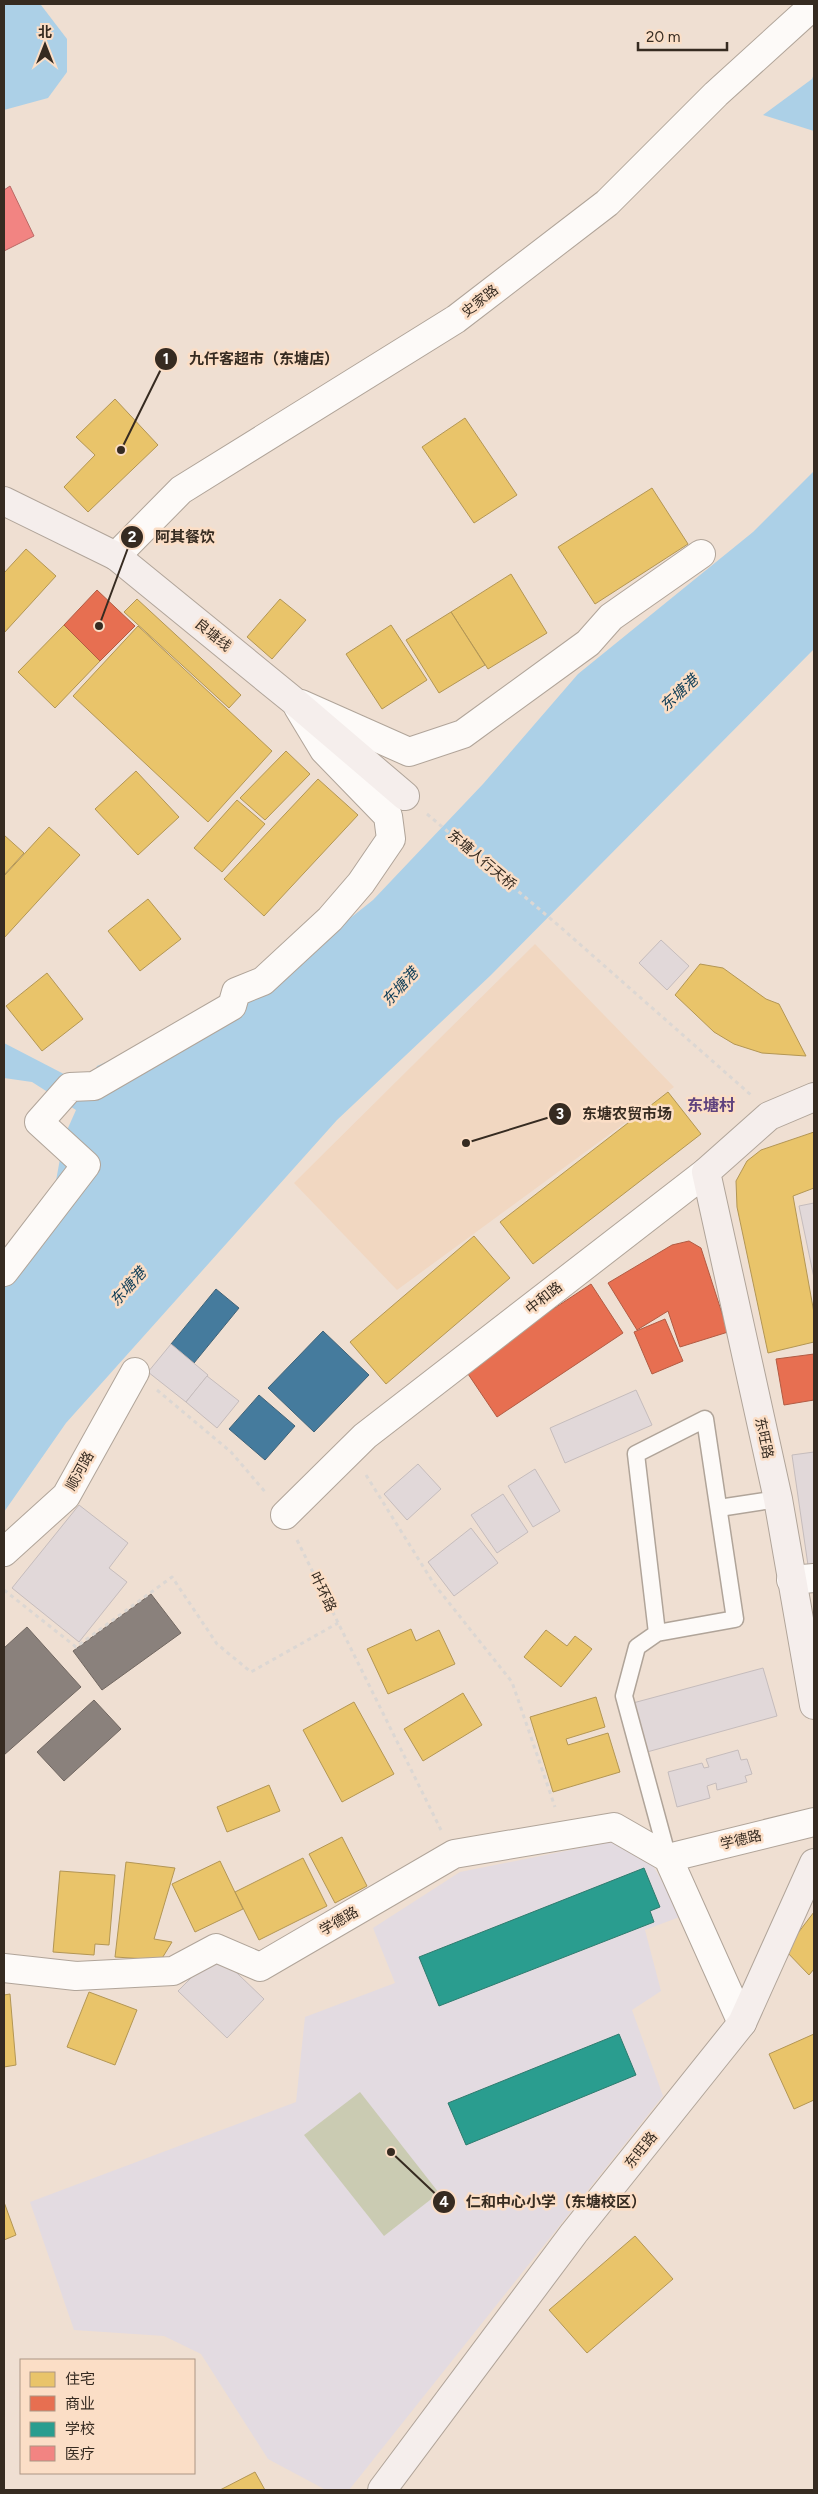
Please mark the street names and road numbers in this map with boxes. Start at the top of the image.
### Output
street label: 史家路 [458,281,502,321]
street label: 良塘线 [191,615,235,655]
street label: 东塘人行天桥 [444,826,520,894]
street label: 中和路 [522,1278,566,1318]
street label: 东旺路 [751,1416,777,1460]
street label: 顺河路 [62,1449,98,1493]
street label: 叶环路 [306,1569,340,1615]
street label: 学德路 [719,1827,763,1853]
street label: 学德路 [317,1903,361,1939]
street label: 东旺路 [621,2128,661,2172]

